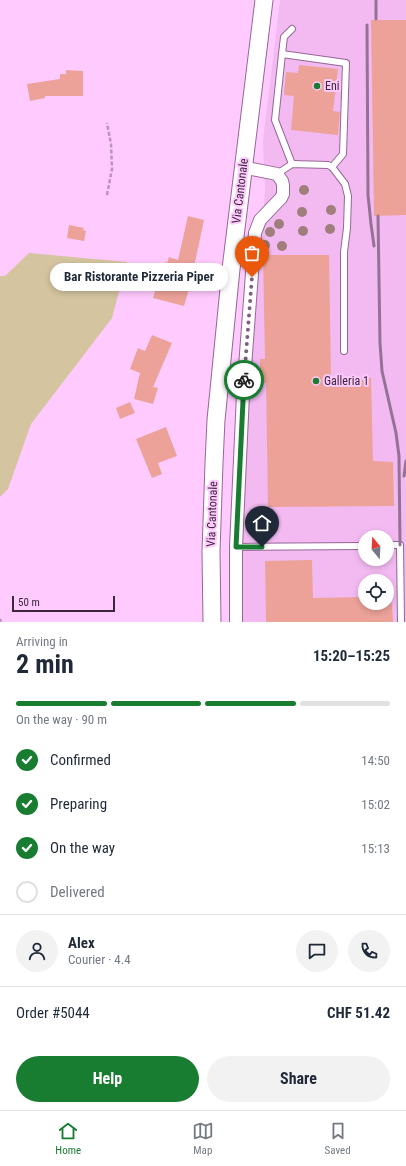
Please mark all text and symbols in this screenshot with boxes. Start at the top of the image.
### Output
place label: Eni [325,79,340,93]
marker: Eni [312,81,322,91]
street label: Via Cantonale [229,157,251,224]
pin [235,236,269,277]
icon: bag [241,242,263,264]
callout: Bar Ristorante Pizzeria Piper [50,263,228,291]
text: Bar Ristorante Pizzeria Piper [64,269,214,284]
courier [224,360,264,400]
icon: bike [233,369,255,391]
place label: Galleria 1 [324,374,369,388]
marker: Galleria 1 [311,376,321,386]
street label: Via Cantonale [204,481,220,547]
pin [245,506,279,547]
icon: home [251,512,273,534]
north arrow [358,530,394,566]
map controls [358,530,394,610]
button: locate [358,574,394,610]
scale bar [12,594,115,613]
text: 50 m [18,596,40,609]
text: Arriving in [16,634,68,649]
text: 15:20–15:25 [313,647,390,665]
text: 2 min [16,649,74,679]
text: On the way · 90 m [16,712,107,727]
icon: check [16,749,38,771]
text: Confirmed [50,751,111,769]
text: 14:50 [361,753,390,768]
icon: check [16,793,38,815]
text: Preparing [50,795,107,813]
text: 15:02 [361,797,390,812]
icon: check [16,837,38,859]
text: On the way [50,839,115,857]
text: 15:13 [361,841,390,856]
text: Delivered [50,883,105,901]
button: person [16,930,58,972]
button: chat [296,930,338,972]
button: phone [348,930,390,972]
text: Alex [68,934,95,952]
text: Courier · 4.4 [68,952,131,967]
text: Order #5044 [16,1004,90,1022]
text: CHF 51.42 [327,1004,390,1022]
button: Help [16,1056,199,1102]
button: Share [207,1056,390,1102]
tab: Home [55,1120,81,1157]
tab: Map [192,1120,214,1157]
tab: Saved [325,1120,351,1157]

